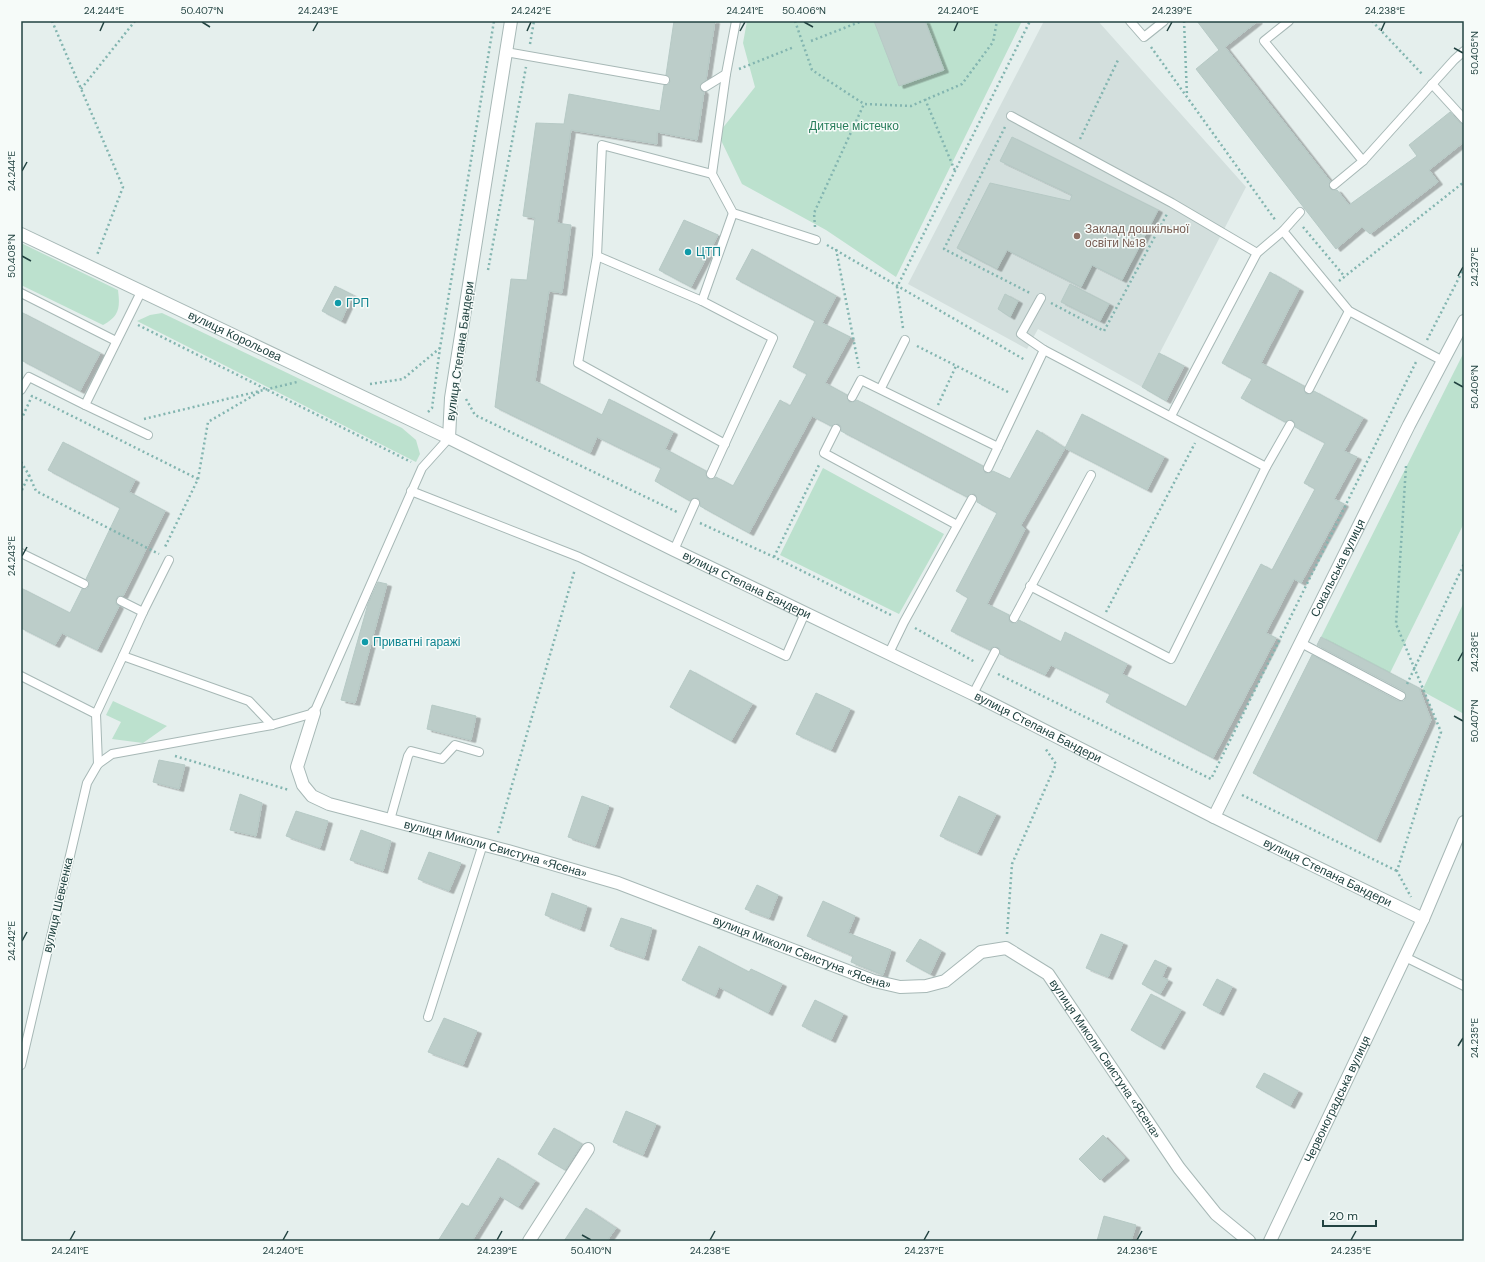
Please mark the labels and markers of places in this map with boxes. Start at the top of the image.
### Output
place label: Заклад дошкільної освіти №18 [1085,221,1190,251]
marker: Заклад дошкільної освіти №18 [1072,231,1082,241]
place label: ЦТП [696,244,721,260]
marker: ЦТП [683,247,693,257]
place label: ГРП [346,295,369,311]
marker: ГРП [333,298,343,308]
place label: Приватні гаражі [373,634,460,650]
marker: Приватні гаражі [360,637,370,647]

